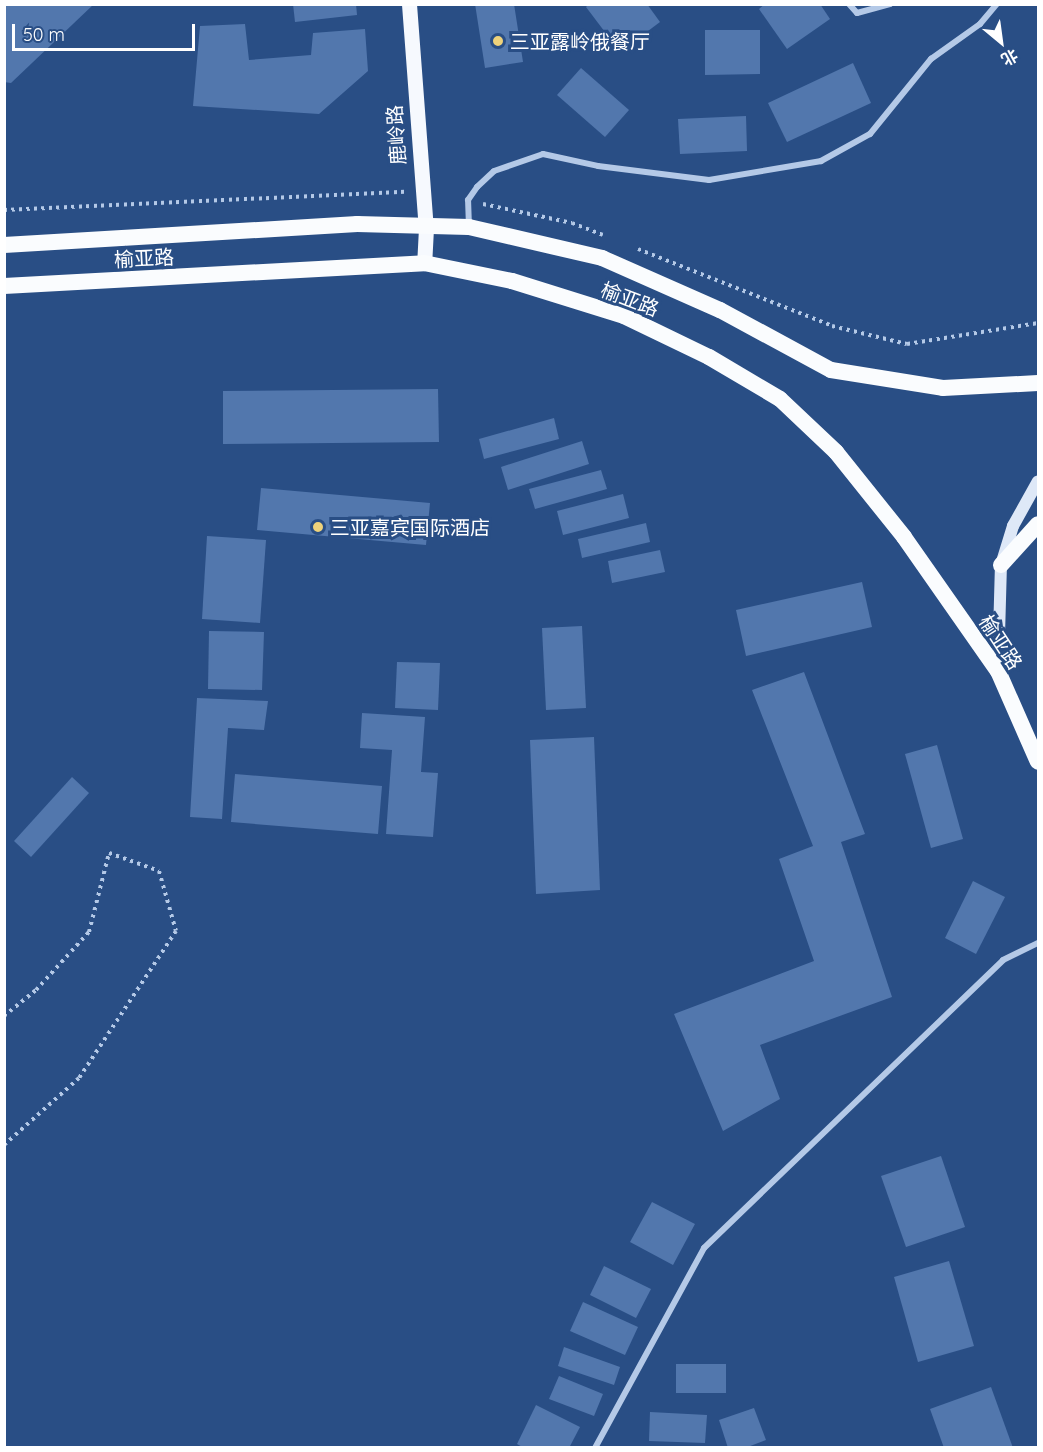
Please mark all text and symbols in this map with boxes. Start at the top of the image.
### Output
scale bar [15,12,198,50]
north arrow [971,12,1031,72]
text: 50 m [23,23,65,46]
place label: 三亚露岭俄餐厅 [510,29,650,53]
marker: 三亚露岭俄餐厅 [491,34,505,48]
text: 北 [998,45,1022,70]
street label: 鹿岭路 [382,104,410,166]
street label: 榆亚路 [113,244,175,272]
street label: 榆亚路 [598,277,662,321]
place label: 三亚嘉宾国际酒店 [330,515,490,539]
marker: 三亚嘉宾国际酒店 [311,520,325,534]
street label: 榆亚路 [975,610,1027,674]

